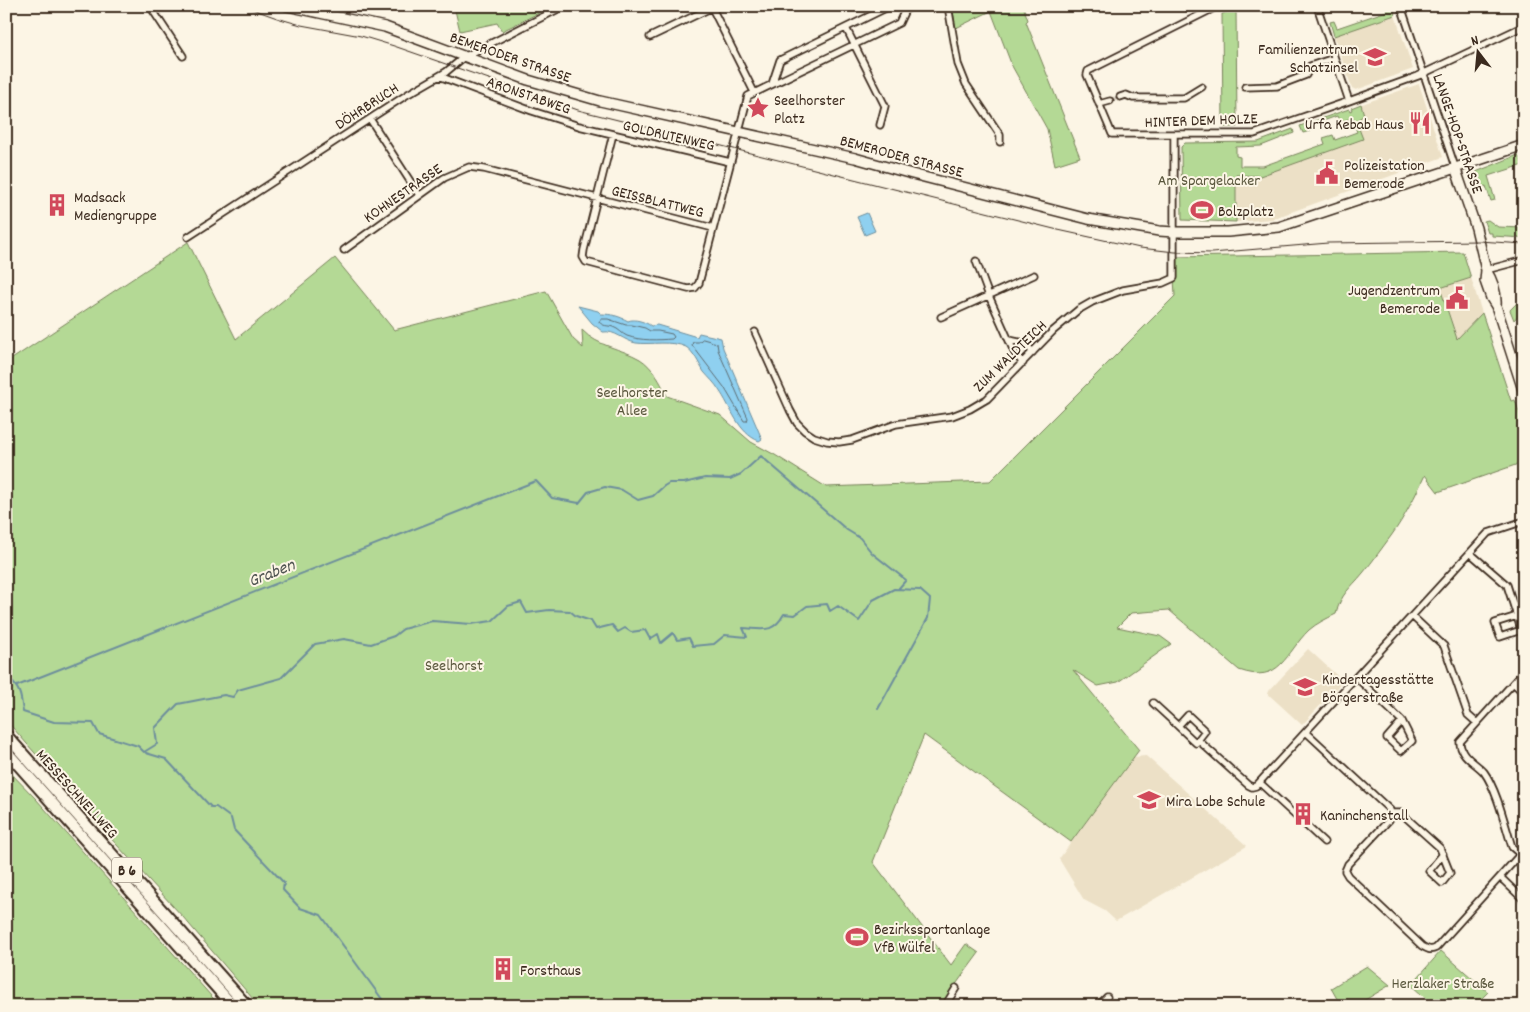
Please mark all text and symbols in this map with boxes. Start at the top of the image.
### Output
street label: BEMERODER STRASSE [446,27,575,90]
north arrow [1452,28,1502,78]
text: N [1469,31,1481,52]
place label: Familienzentrum Schatzinsel [1258,39,1358,80]
school or university icon: Familienzentrum Schatzinsel [1362,44,1388,70]
street label: ARONSTABWEG [483,71,573,122]
street label: LANGE-HOP-STRASSE [1425,71,1488,198]
street label: DÖHRBRUCH [331,78,404,136]
place label: Seelhorster Platz [774,90,845,131]
place icon: Seelhorster Platz [745,95,771,121]
street label: HINTER DEM HOLZE [1144,108,1259,135]
restaurant icon: Urfa Kebab Haus [1407,110,1433,136]
place label: Urfa Kebab Haus [1305,114,1404,137]
street label: GOLDRUTENWEG [620,115,717,158]
street label: BEMERODER STRASSE [837,130,966,185]
place label: Polizeistation Bemerode [1344,155,1425,196]
street label: KOHNESTRASSE [359,158,448,230]
public building icon: Polizeistation Bemerode [1314,160,1340,186]
park label: Am Spargelacker [1158,170,1260,193]
street label: GEISSBLATTWEG [609,180,706,225]
place label: Madsack Mediengruppe [74,187,157,228]
building icon: Madsack Mediengruppe [44,192,70,218]
sports icon: Bolzplatz [1189,197,1215,223]
place label: Bolzplatz [1218,201,1273,224]
place label: Jugendzentrum Bemerode [1348,280,1440,321]
public building icon: Jugendzentrum Bemerode [1444,285,1470,311]
street label: ZUM WALDTEICH [968,315,1053,398]
park label: Seelhorster Allee [597,382,668,423]
water label: Graben [245,553,300,595]
park label: Seelhorst [425,655,483,678]
place label: Kindertagesstätte Börgerstraße [1322,669,1434,710]
school or university icon: Kindertagesstätte Börgerstraße [1292,674,1318,700]
street label: MESSESCHNELLWEG [29,745,123,845]
school or university icon: Mira Lobe Schule [1136,787,1162,813]
place label: Mira Lobe Schule [1166,791,1265,814]
building icon: Kaninchenstall [1290,801,1316,827]
place label: Kaninchenstall [1320,805,1409,828]
road number: B 6 [112,858,142,882]
place label: Bezirkssportanlage VfB Wülfel [874,919,990,960]
sports icon: Bezirkssportanlage VfB Wülfel [844,924,870,950]
building icon: Forsthaus [490,956,516,982]
place label: Forsthaus [520,960,582,983]
park label: Herzlaker Straße [1392,973,1494,996]

